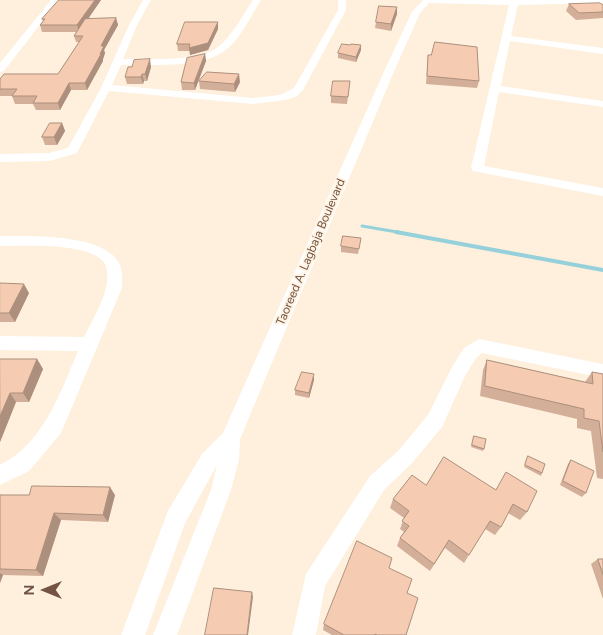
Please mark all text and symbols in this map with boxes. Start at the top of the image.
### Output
street label: Taoreed A. Lagbaja Boulevard [274,177,348,327]
north arrow [20,565,70,615]
text: N [21,585,38,595]

